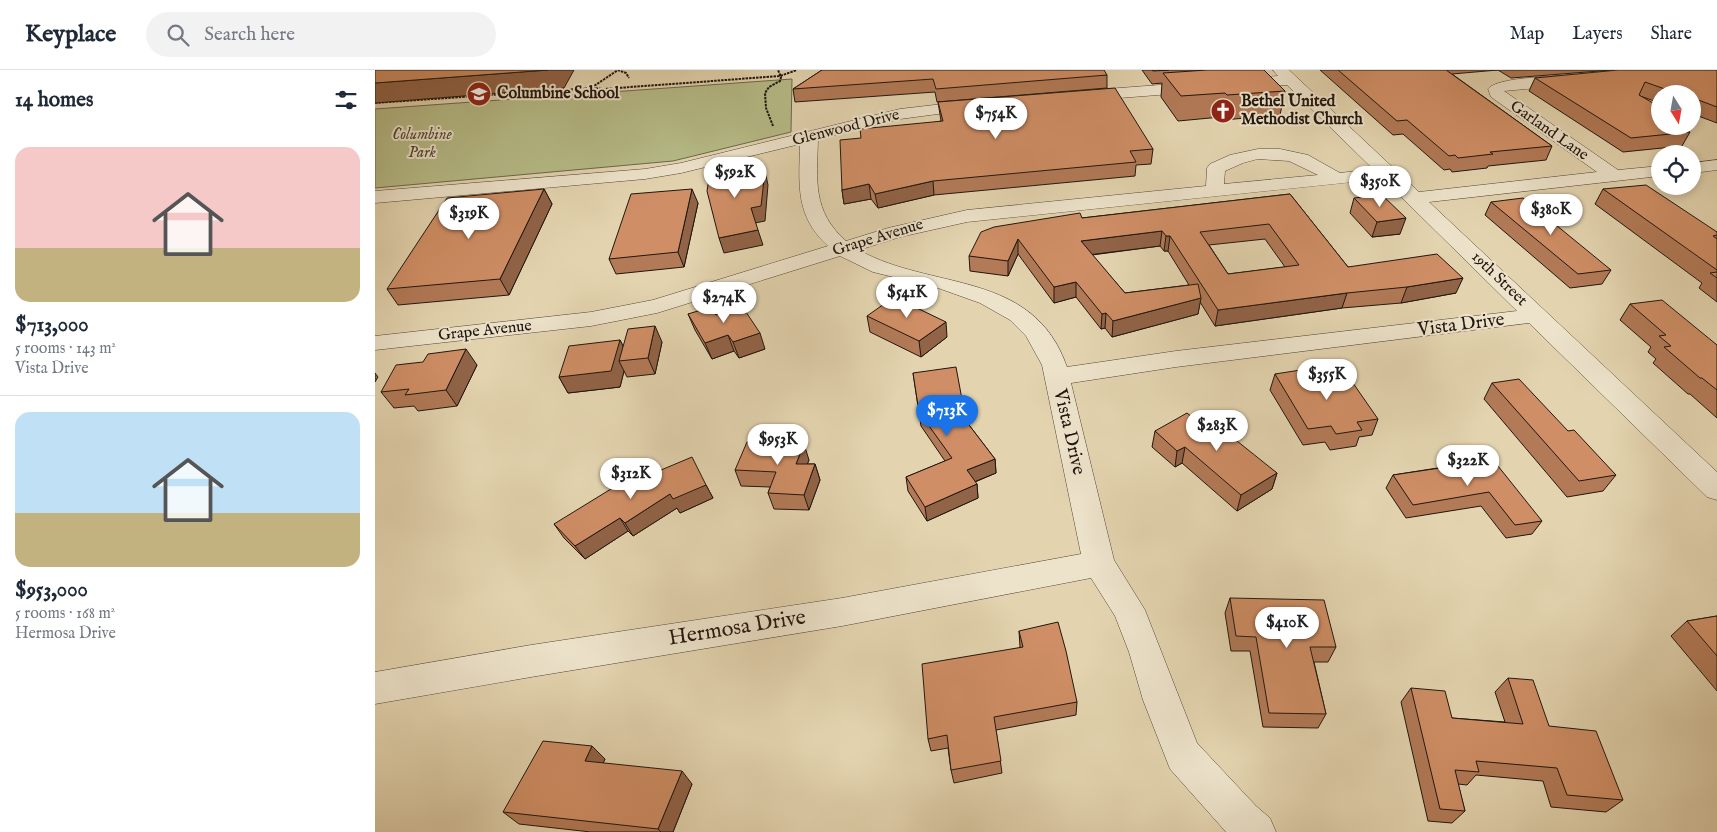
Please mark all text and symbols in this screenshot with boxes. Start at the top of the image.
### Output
search box [146,12,496,57]
text: Keyplace [25,19,116,50]
icon: search [164,21,192,49]
text: Search here [204,23,295,47]
text: Map [1510,23,1544,46]
text: Layers [1572,23,1623,46]
text: Share [1651,23,1692,46]
school or university icon: Columbine School [466,81,492,107]
place label: Columbine School [497,84,620,104]
north arrow [1651,85,1701,135]
map controls [1651,85,1701,195]
icon: filters [332,86,360,114]
text: 14 homes [15,87,93,114]
place label: Bethel United Methodist Church [1241,92,1363,130]
street label: Garland Lane [1506,97,1592,165]
pin: $754K [961,98,1031,140]
church icon: Bethel United Methodist Church [1210,98,1236,124]
text: $754K [975,104,1017,124]
street label: Glenwood Drive [790,105,902,151]
park label: Columbine Park [392,125,452,163]
button: locate [1651,145,1701,195]
pin: $592K [700,156,770,199]
text: $592K [715,163,755,183]
pin: $350K [1345,166,1415,208]
text: $350K [1360,172,1400,192]
icon: home [143,179,233,269]
pin: $380K [1516,194,1586,236]
pin: $319K [434,198,504,240]
text: $380K [1531,200,1571,220]
text: $319K [449,204,489,224]
street label: Grape Avenue [830,215,926,261]
street label: 19th Street [1467,247,1532,311]
pin: $541K [872,276,942,319]
pin: $274K [689,282,759,324]
text: $541K [887,283,927,303]
text: $274K [702,288,746,308]
street label: Vista Drive [1415,308,1506,342]
text: $713,000 [15,312,89,339]
street label: Grape Avenue [437,316,533,346]
text: 5 rooms · 143 m² [15,339,116,359]
pin: $355K [1292,358,1362,401]
text: Vista Drive [15,359,89,379]
text: $355K [1308,365,1346,385]
street label: Vista Drive [1047,386,1091,478]
pin: $713K [912,394,982,437]
text: $713K [927,401,967,421]
pin: $283K [1182,410,1252,452]
text: $283K [1197,416,1237,436]
pin: $953K [743,424,813,466]
text: $953K [758,430,798,450]
pin: $322K [1433,444,1503,487]
icon: home [143,445,233,535]
text: $322K [1447,451,1489,471]
pin: $312K [596,458,666,500]
text: $312K [611,464,651,484]
text: $953,000 [15,577,88,604]
street label: Hermosa Drive [666,603,808,653]
text: 5 rooms · 168 m² [15,604,115,624]
pin: $410K [1252,606,1322,649]
text: $410K [1266,613,1308,633]
text: Hermosa Drive [15,624,116,644]

